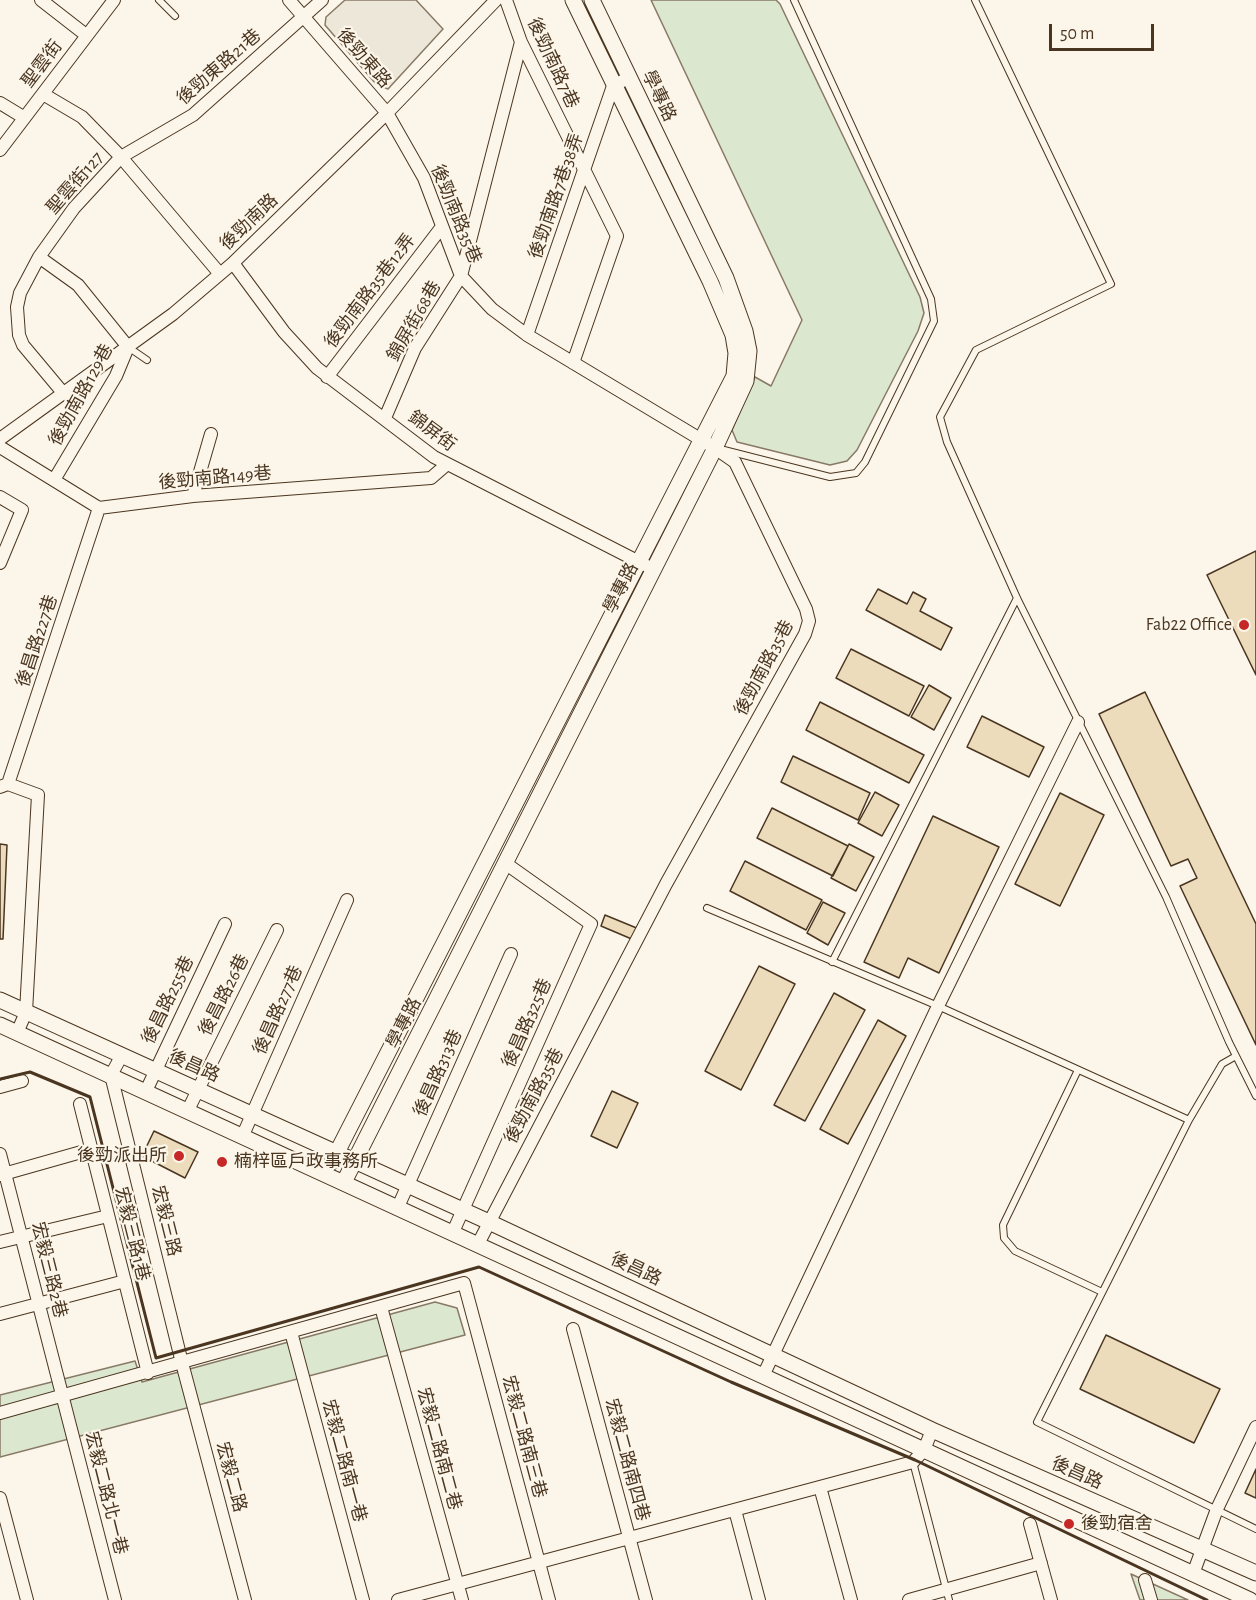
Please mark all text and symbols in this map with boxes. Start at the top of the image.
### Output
scale bar [1052,12,1157,50]
street label: 後勁南路7巷 [523,14,583,112]
street label: 後勁東路 [332,24,396,92]
street label: 後勁東路21巷 [173,25,265,109]
text: 50 m [1060,25,1094,43]
street label: 聖雲街 [17,36,67,92]
street label: 學專路 [637,67,681,125]
street label: 後勁南路7巷38弄 [524,130,588,262]
street label: 聖雲街127 [42,147,108,219]
street label: 後勁南路35巷 [426,161,486,267]
street label: 後勁南路 [216,189,282,255]
street label: 後勁南路35巷12弄 [320,230,420,352]
street label: 錦屏街68巷 [382,277,446,365]
street label: 後勁南路129巷 [44,340,118,450]
street label: 錦屏街 [404,406,460,456]
street label: 後勁南路149巷 [158,462,272,494]
street label: 學專路 [599,559,643,617]
street label: 後昌路227巷 [12,592,62,690]
place label: Fab22 Office [1146,614,1232,636]
street label: 後勁南路35巷 [730,617,798,719]
marker: Fab22 Office [1237,618,1251,632]
street label: 後昌路26巷 [194,951,254,1039]
street label: 後昌路255巷 [137,952,199,1048]
street label: 後昌路277巷 [249,962,307,1058]
street label: 後昌路325巷 [498,975,556,1071]
street label: 學專路 [382,994,426,1052]
street label: 後昌路313巷 [409,1026,467,1120]
street label: 後昌路 [165,1045,223,1087]
street label: 後勁南路35巷 [500,1045,568,1147]
place label: 後勁派出所 [77,1145,167,1167]
marker: 後勁派出所 [172,1149,186,1163]
place label: 楠梓區戶政事務所 [234,1151,378,1173]
marker: 楠梓區戶政事務所 [215,1155,229,1169]
street label: 宏毅三路 [147,1183,185,1259]
street label: 宏毅三路1巷 [110,1185,154,1283]
street label: 宏毅三路2巷 [27,1220,71,1320]
street label: 後昌路 [607,1248,665,1290]
street label: 宏毅二路南三巷 [497,1373,551,1501]
street label: 宏毅二路南二巷 [412,1385,466,1513]
street label: 宏毅二路南四巷 [600,1396,654,1524]
street label: 宏毅二路南一巷 [317,1397,371,1525]
street label: 宏毅二路北一巷 [80,1429,132,1557]
street label: 宏毅二路 [211,1439,251,1515]
street label: 後昌路 [1048,1452,1106,1494]
place label: 後勁宿舍 [1081,1513,1153,1535]
marker: 後勁宿舍 [1062,1517,1076,1531]

